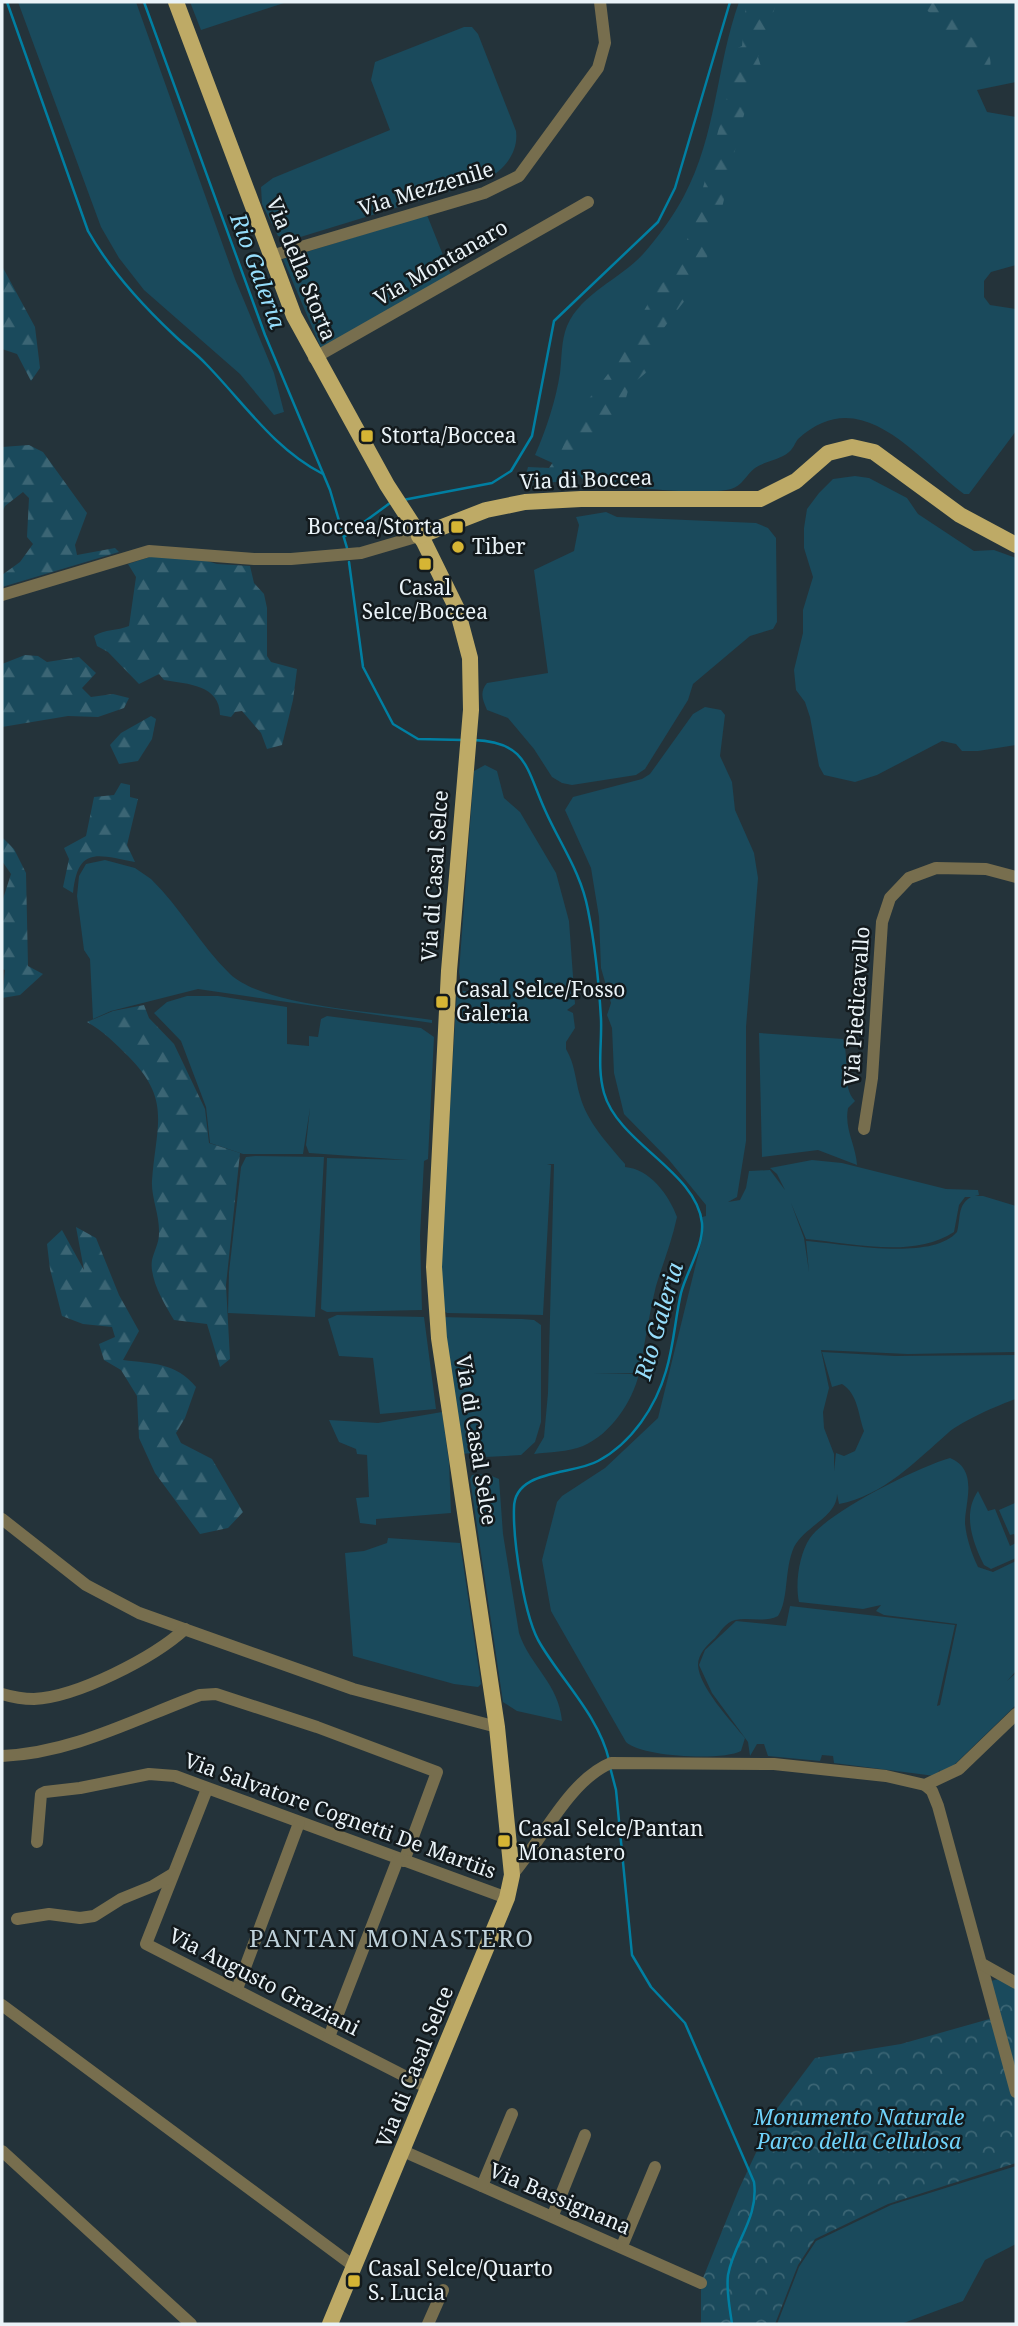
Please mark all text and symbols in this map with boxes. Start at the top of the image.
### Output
street label: Via Mezzenile [355,154,497,222]
street label: Via della Storta [260,193,344,345]
water label: Rio Galeria [223,208,295,333]
street label: Via Montanaro [368,212,513,312]
place label: Storta/Boccea [381,421,517,449]
marker: Storta/Boccea [359,428,375,444]
street label: Via di Boccea [519,463,653,495]
place label: Boccea/Storta [307,512,443,540]
marker: Boccea/Storta [449,519,465,535]
place label: Tiber [472,532,526,560]
marker: Tiber [450,539,466,555]
marker: Casal Selce/Boccea [417,556,433,572]
place label: Casal Selce/Boccea [362,573,488,625]
street label: Via di Casal Selce [414,789,454,963]
street label: Via Piedicavallo [836,925,876,1087]
place label: Casal Selce/Fosso Galeria [456,975,626,1027]
marker: Casal Selce/Fosso Galeria [434,994,450,1010]
water label: Rio Galeria [626,1258,690,1384]
street label: Via di Casal Selce [450,1353,504,1527]
street label: Via Salvatore Cognetti De Martiis [181,1746,500,1885]
place label: Casal Selce/Pantan Monastero [518,1814,704,1866]
marker: Casal Selce/Pantan Monastero [496,1833,512,1849]
street label: Via Augusto Graziani [164,1921,365,2042]
district label: PANTAN MONASTERO [249,1921,535,1954]
street label: Via di Casal Selce [369,1982,459,2152]
park label: Monumento Naturale Parco della Cellulosa [753,2103,964,2155]
street label: Via Bassignana [485,2156,636,2241]
place label: Casal Selce/Quarto S. Lucia [368,2254,553,2306]
marker: Casal Selce/Quarto S. Lucia [346,2273,362,2289]

